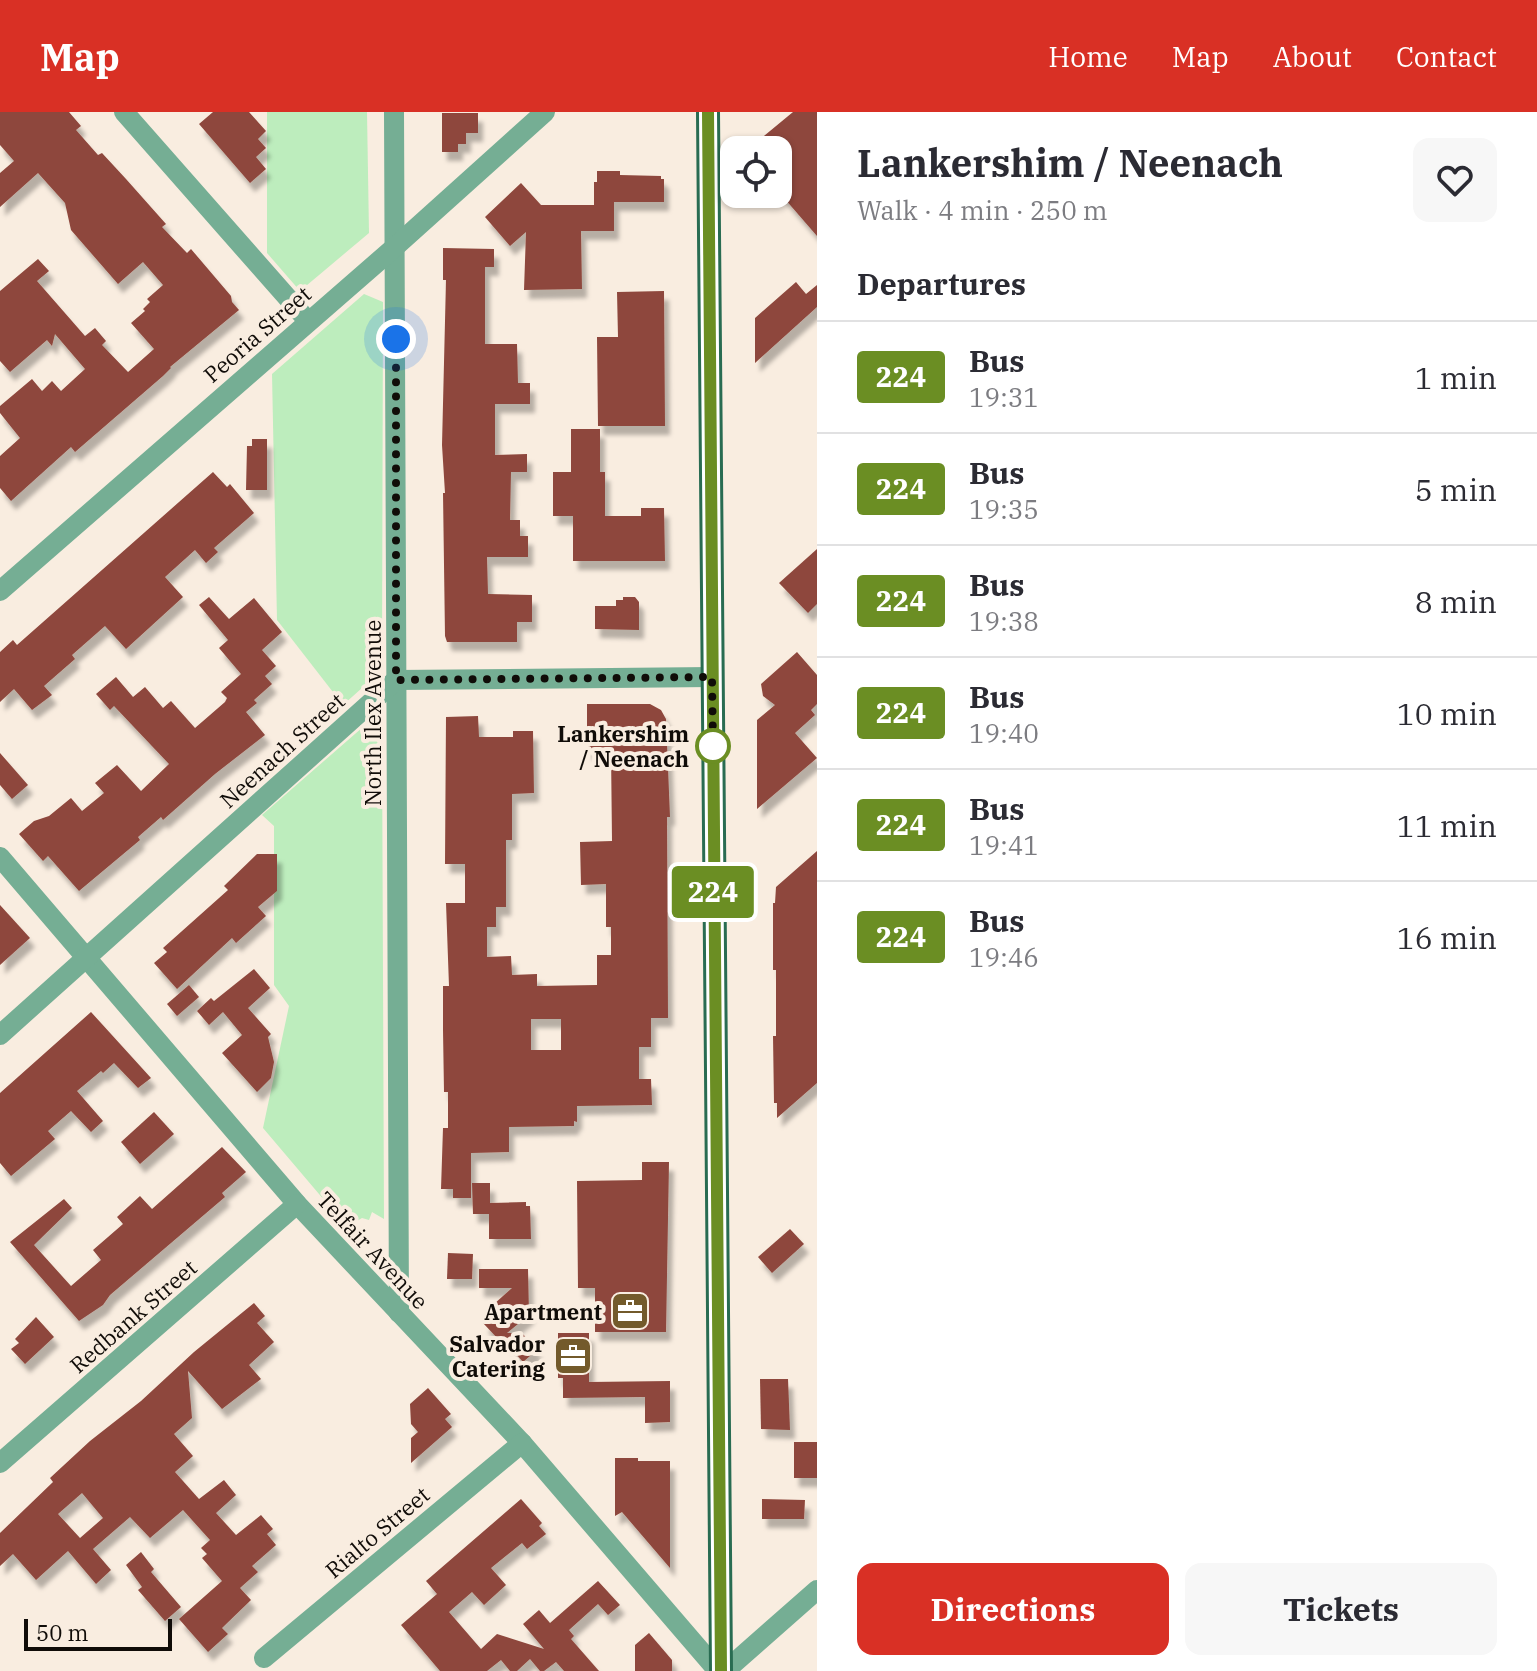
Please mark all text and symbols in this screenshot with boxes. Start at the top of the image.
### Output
text: Map [40,32,120,81]
text: Home [1048,38,1128,75]
text: Map [1172,38,1229,75]
text: About [1273,38,1352,75]
text: Contact [1396,38,1497,75]
map controls [720,136,792,208]
button: locate [720,136,792,208]
text: Lankershim / Neenach [857,138,1283,187]
button: heart [1413,138,1497,222]
text: Walk · 4 min · 250 m [857,193,1108,227]
text: Departures [857,264,1026,303]
street label: Peoria Street [197,279,317,389]
your location [376,319,416,359]
text: Bus [969,341,1024,380]
text: 224 [876,358,926,395]
text: 1 min [1415,358,1497,397]
text: 19:31 [969,380,1039,414]
text: Bus [969,453,1024,492]
text: 224 [876,470,926,507]
text: 5 min [1415,470,1497,509]
text: 19:35 [969,492,1039,526]
text: Bus [969,565,1024,604]
text: 224 [876,582,926,619]
text: 8 min [1415,582,1497,621]
text: 19:38 [969,604,1039,638]
street label: North Ilex Avenue [358,620,387,806]
text: Bus [969,677,1024,716]
street label: Neenach Street [213,686,351,814]
text: 224 [876,694,926,731]
text: 10 min [1397,694,1497,733]
text: 19:40 [969,716,1039,750]
place label: Lankershim / Neenach [557,719,689,773]
marker: Lankershim / Neenach [696,729,730,763]
text: Bus [969,789,1024,828]
text: 224 [876,806,926,843]
text: 11 min [1397,806,1497,845]
text: 19:41 [969,828,1039,862]
line badge: 224 [667,866,759,918]
text: 224 [688,873,738,910]
text: Bus [969,901,1024,940]
text: 224 [876,918,926,955]
text: 16 min [1397,918,1497,957]
text: 19:46 [969,940,1039,974]
street label: Telfair Avenue [311,1185,435,1315]
street label: Redbank Street [63,1253,203,1379]
office icon: Apartment [609,1290,651,1332]
place label: Apartment [484,1297,602,1326]
place label: Salvador Catering [449,1329,545,1383]
office icon: Salvador Catering [552,1335,594,1377]
street label: Rialto Street [319,1480,435,1584]
button: Directions [857,1563,1169,1655]
button: Tickets [1185,1563,1497,1655]
scale bar [24,1615,172,1651]
text: 50 m [36,1618,88,1647]

